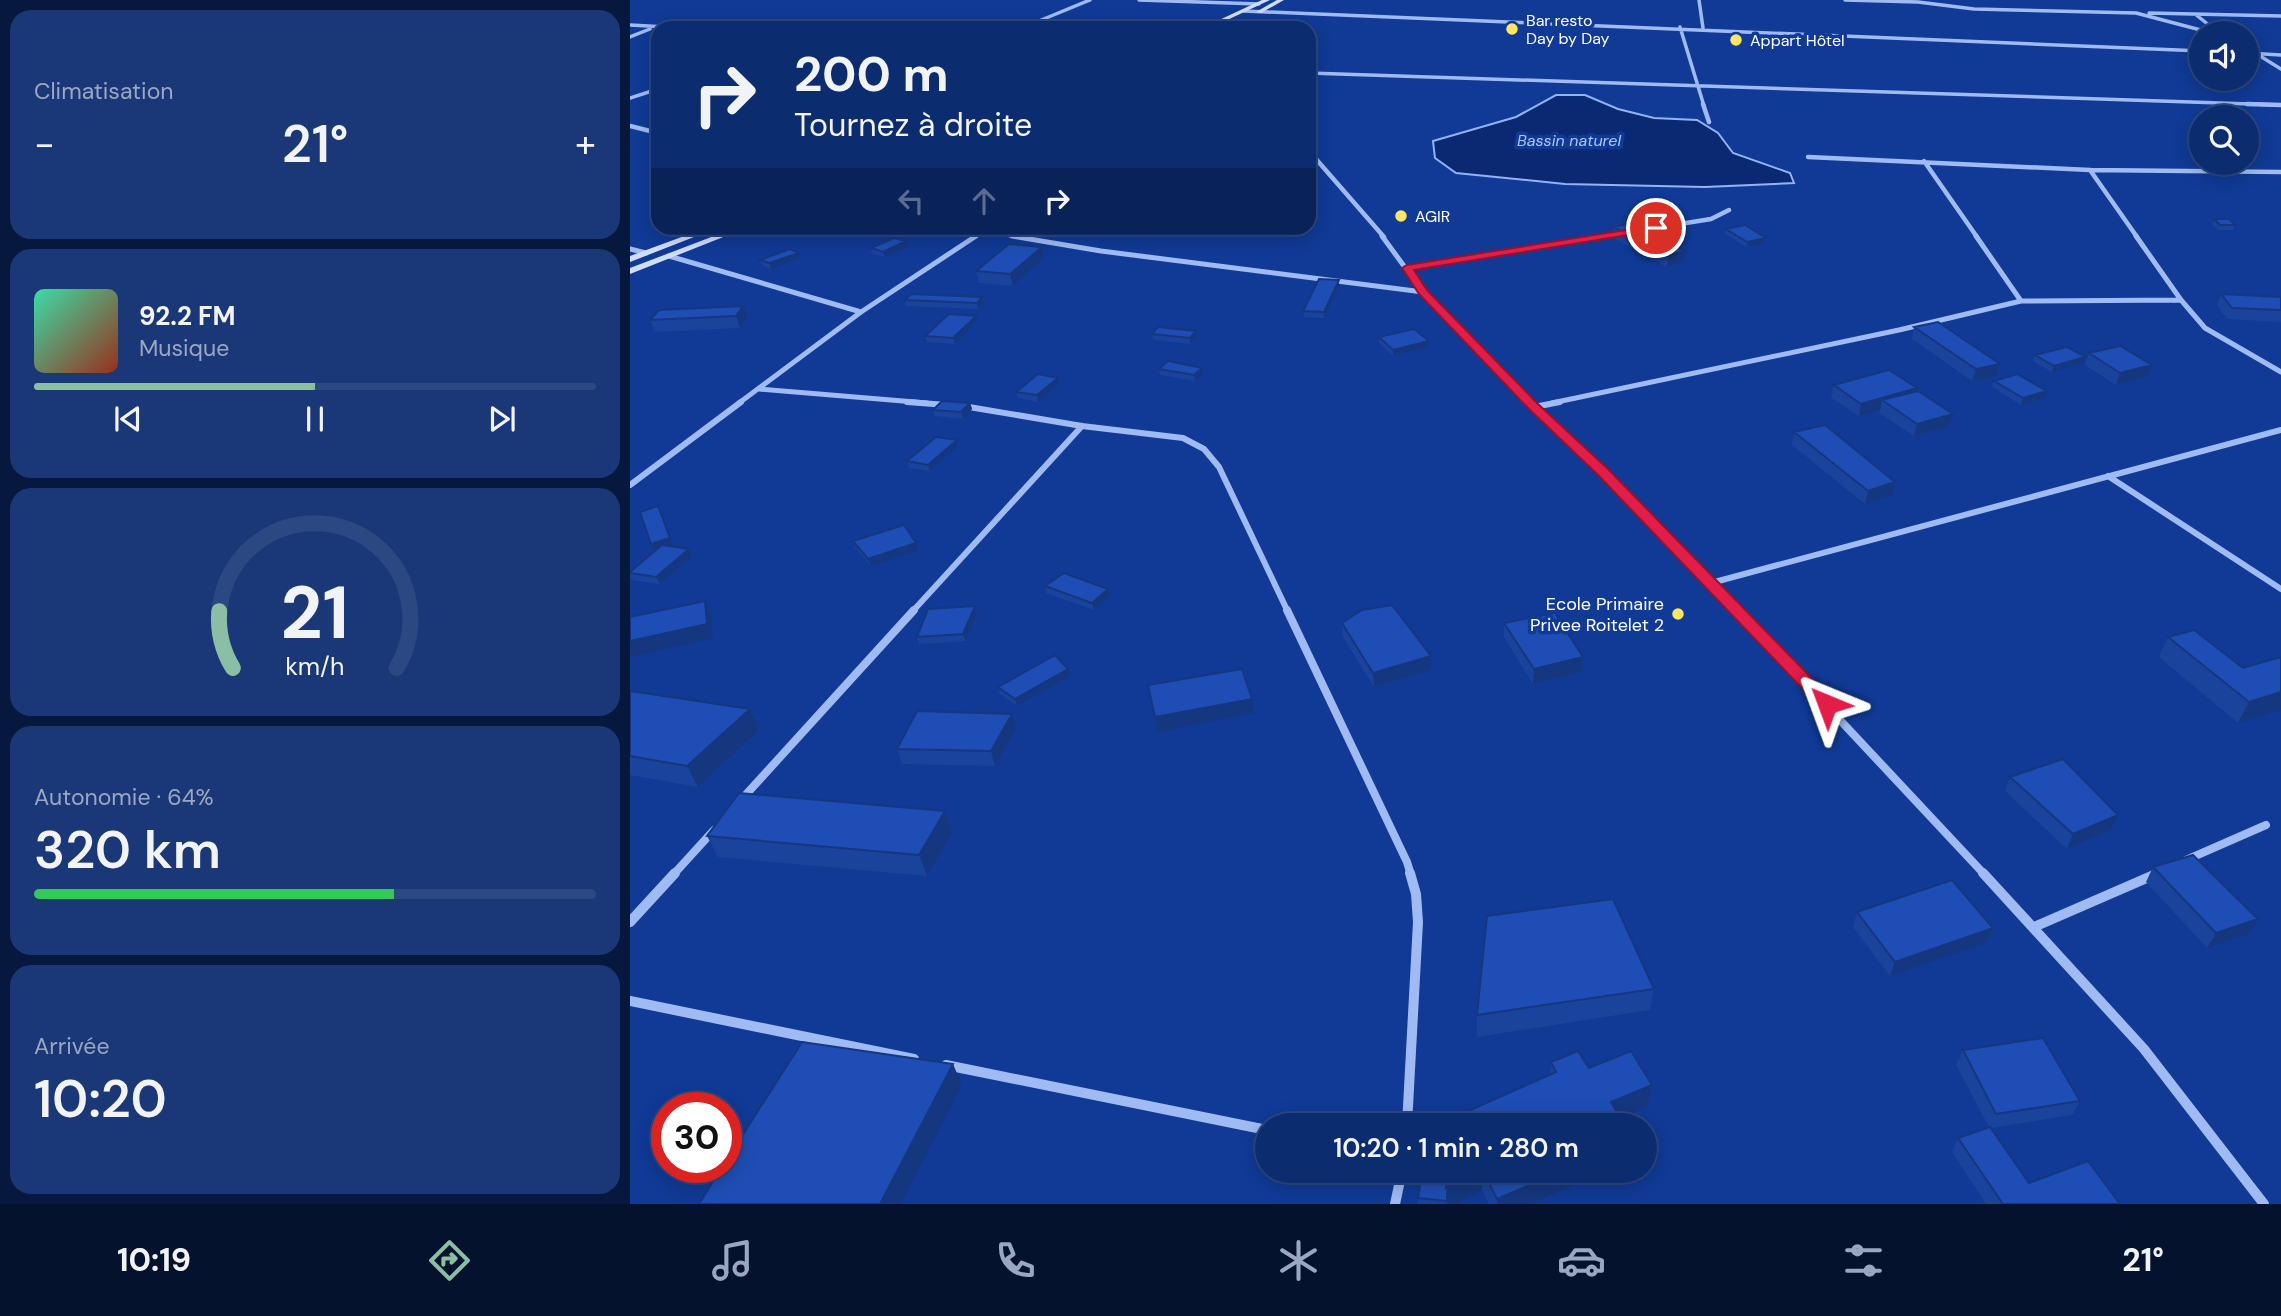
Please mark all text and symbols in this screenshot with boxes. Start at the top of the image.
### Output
place label: Bar resto Day by Day [1526,10,1610,49]
marker: Bar resto Day by Day [1504,21,1520,37]
map controls [2189,21,2259,175]
button: sound [2189,21,2259,91]
place label: Appart Hôtel [1750,30,1845,51]
marker: Appart Hôtel [1728,32,1744,48]
text: 200 m [794,42,949,106]
icon: right [679,49,770,140]
text: Climatisation [34,76,173,106]
text: Tournez à droite [794,104,1032,146]
button: search [2189,105,2259,175]
text: 21° [282,110,348,178]
text: − [34,119,55,169]
text: + [575,119,596,169]
water label: Bassin naturel [1517,130,1621,151]
icon: left [892,182,930,220]
icon: ahead [965,182,1003,220]
icon: right [1038,182,1076,220]
pin [1626,198,1686,258]
place label: AGIR [1415,206,1450,227]
marker: AGIR [1393,208,1409,224]
icon: arrive [1637,209,1675,247]
text: 92.2 FM [139,299,236,333]
text: Musique [139,333,229,363]
icon: previous [109,400,147,438]
icon: pause [296,400,334,438]
icon: next [483,400,521,438]
text: 21 [281,566,349,661]
place label: Ecole Primaire Privee Roitelet 2 [1530,592,1664,637]
marker: Ecole Primaire Privee Roitelet 2 [1670,606,1686,622]
text: km/h [285,650,345,683]
position arrow [1790,667,1864,741]
text: Autonomie · 64% [34,782,214,812]
text: 320 km [34,816,221,884]
text: Arrivée [34,1031,110,1061]
text: 10:20 [34,1065,167,1133]
speed limit sign: 30 [651,1092,742,1183]
text: 10:20 · 1 min · 280 m [1333,1131,1579,1165]
icon: directions [425,1236,474,1285]
icon: music [708,1236,757,1285]
icon: phone [991,1236,1040,1285]
icon: climate [1274,1236,1323,1285]
icon: car [1557,1236,1606,1285]
icon: filters [1839,1236,1888,1285]
text: 10:19 [117,1239,191,1281]
text: 21° [2122,1239,2164,1281]

